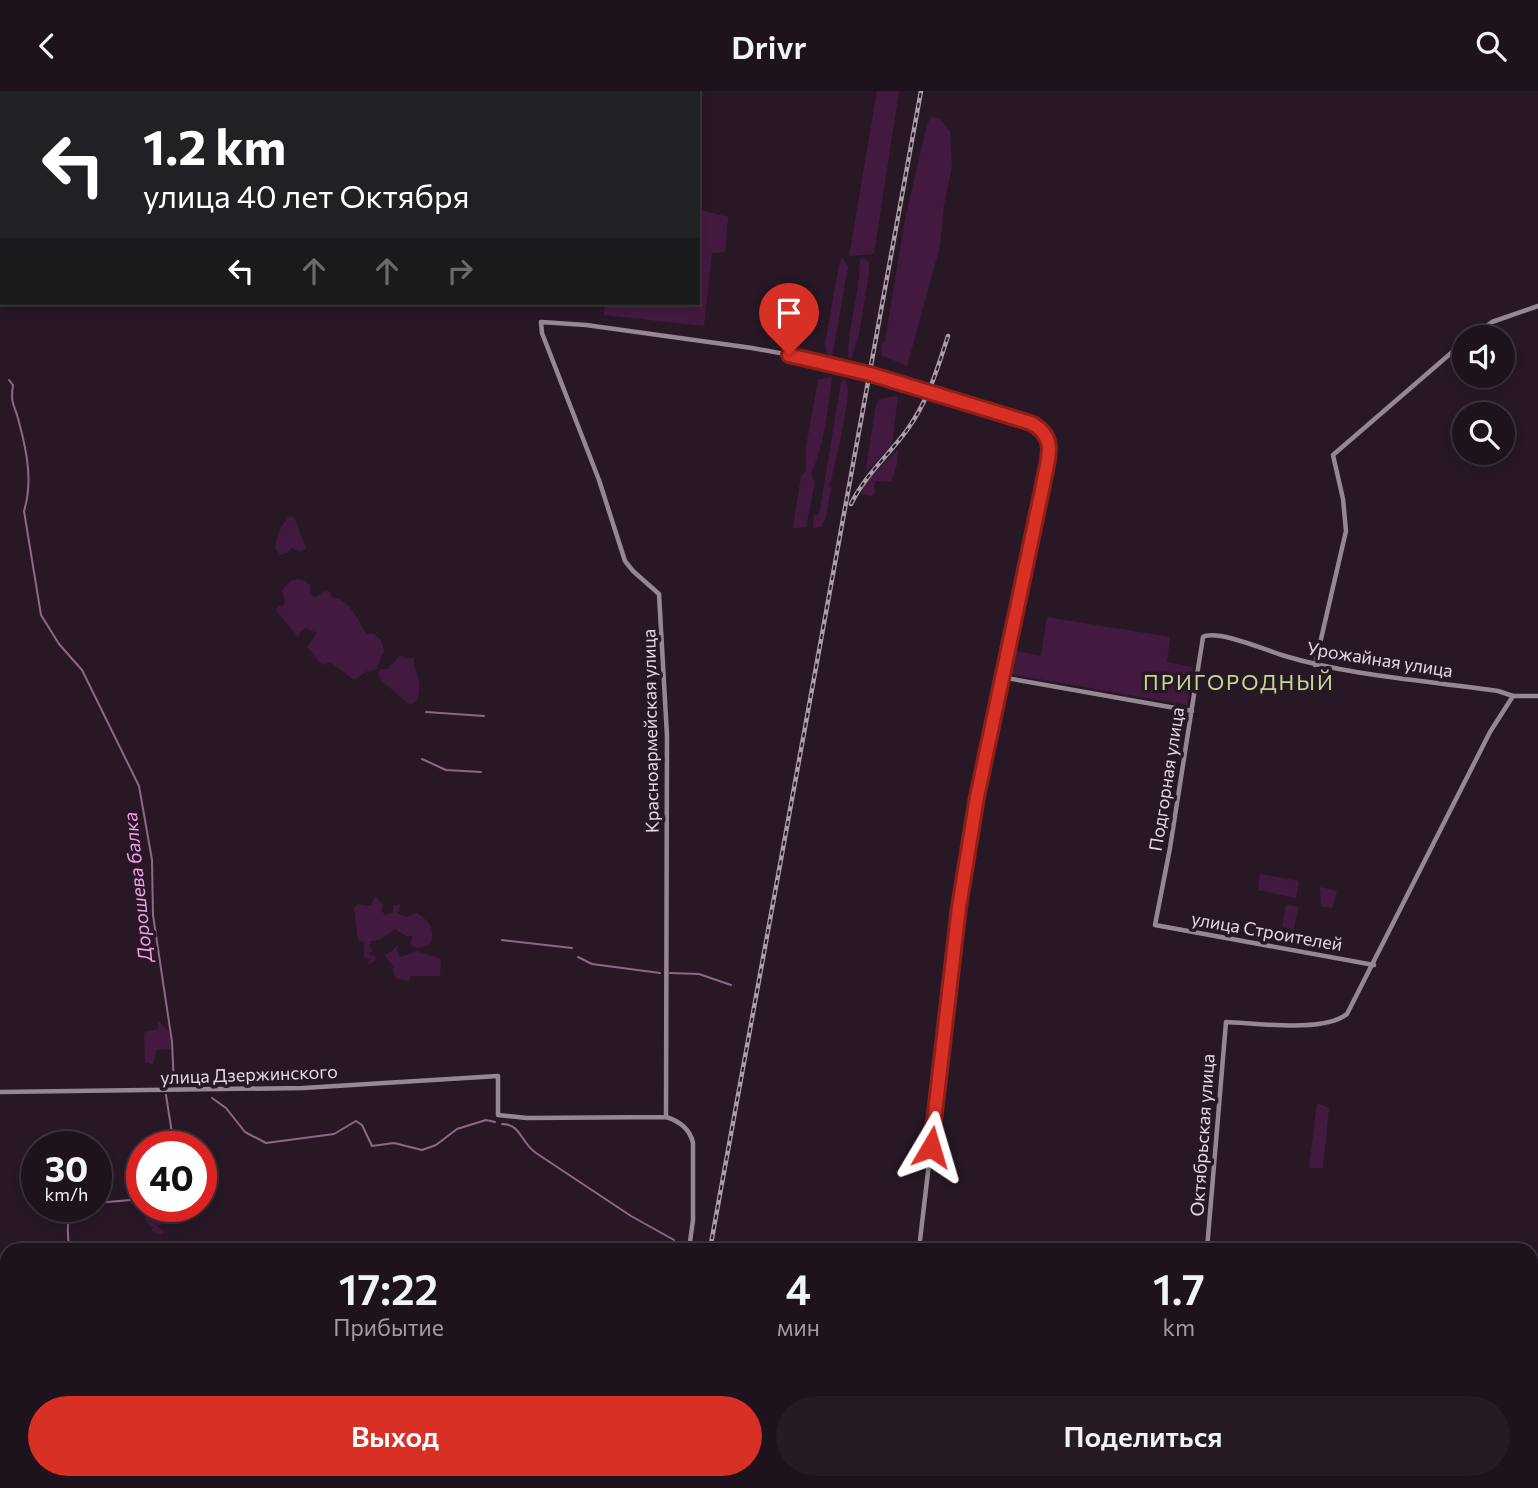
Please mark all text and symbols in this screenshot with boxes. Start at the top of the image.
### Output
text: Drivr [731,26,807,66]
icon: back [28,27,66,65]
icon: search [1472,27,1510,65]
text: 1.2 km [143,115,286,175]
icon: left [28,119,119,210]
text: улица 40 лет Октября [143,175,469,215]
icon: left [222,252,260,290]
icon: ahead [295,252,333,290]
icon: ahead [368,252,406,290]
icon: right [441,252,479,290]
pin [759,283,819,355]
icon: arrive [770,294,808,332]
map controls [1452,325,1515,465]
button: sound [1452,325,1515,388]
button: search [1452,402,1515,465]
street label: Красноармейская улица [637,629,663,833]
street label: Урожайная улица [1305,637,1455,681]
district label: ПРИГОРОДНЫЙ [1143,669,1335,694]
street label: Подгорная улица [1144,705,1188,853]
water label: Дорошева балка [118,811,157,965]
street label: улица Строителей [1190,907,1344,955]
street label: Октябрьская улица [1185,1053,1219,1217]
street label: улица Дзержинского [160,1060,338,1088]
position arrow [894,1110,968,1184]
speed limit sign: 40 [126,1131,217,1222]
text: 30 [45,1146,88,1189]
text: km/h [45,1183,88,1205]
text: 17:22 [339,1262,438,1314]
text: 4 [786,1262,811,1314]
text: 1.7 [1153,1262,1205,1314]
text: Прибытие [333,1313,444,1341]
text: мин [777,1313,820,1341]
text: km [1163,1313,1195,1341]
button: Выход [28,1396,762,1476]
button: Поделиться [776,1396,1510,1476]

